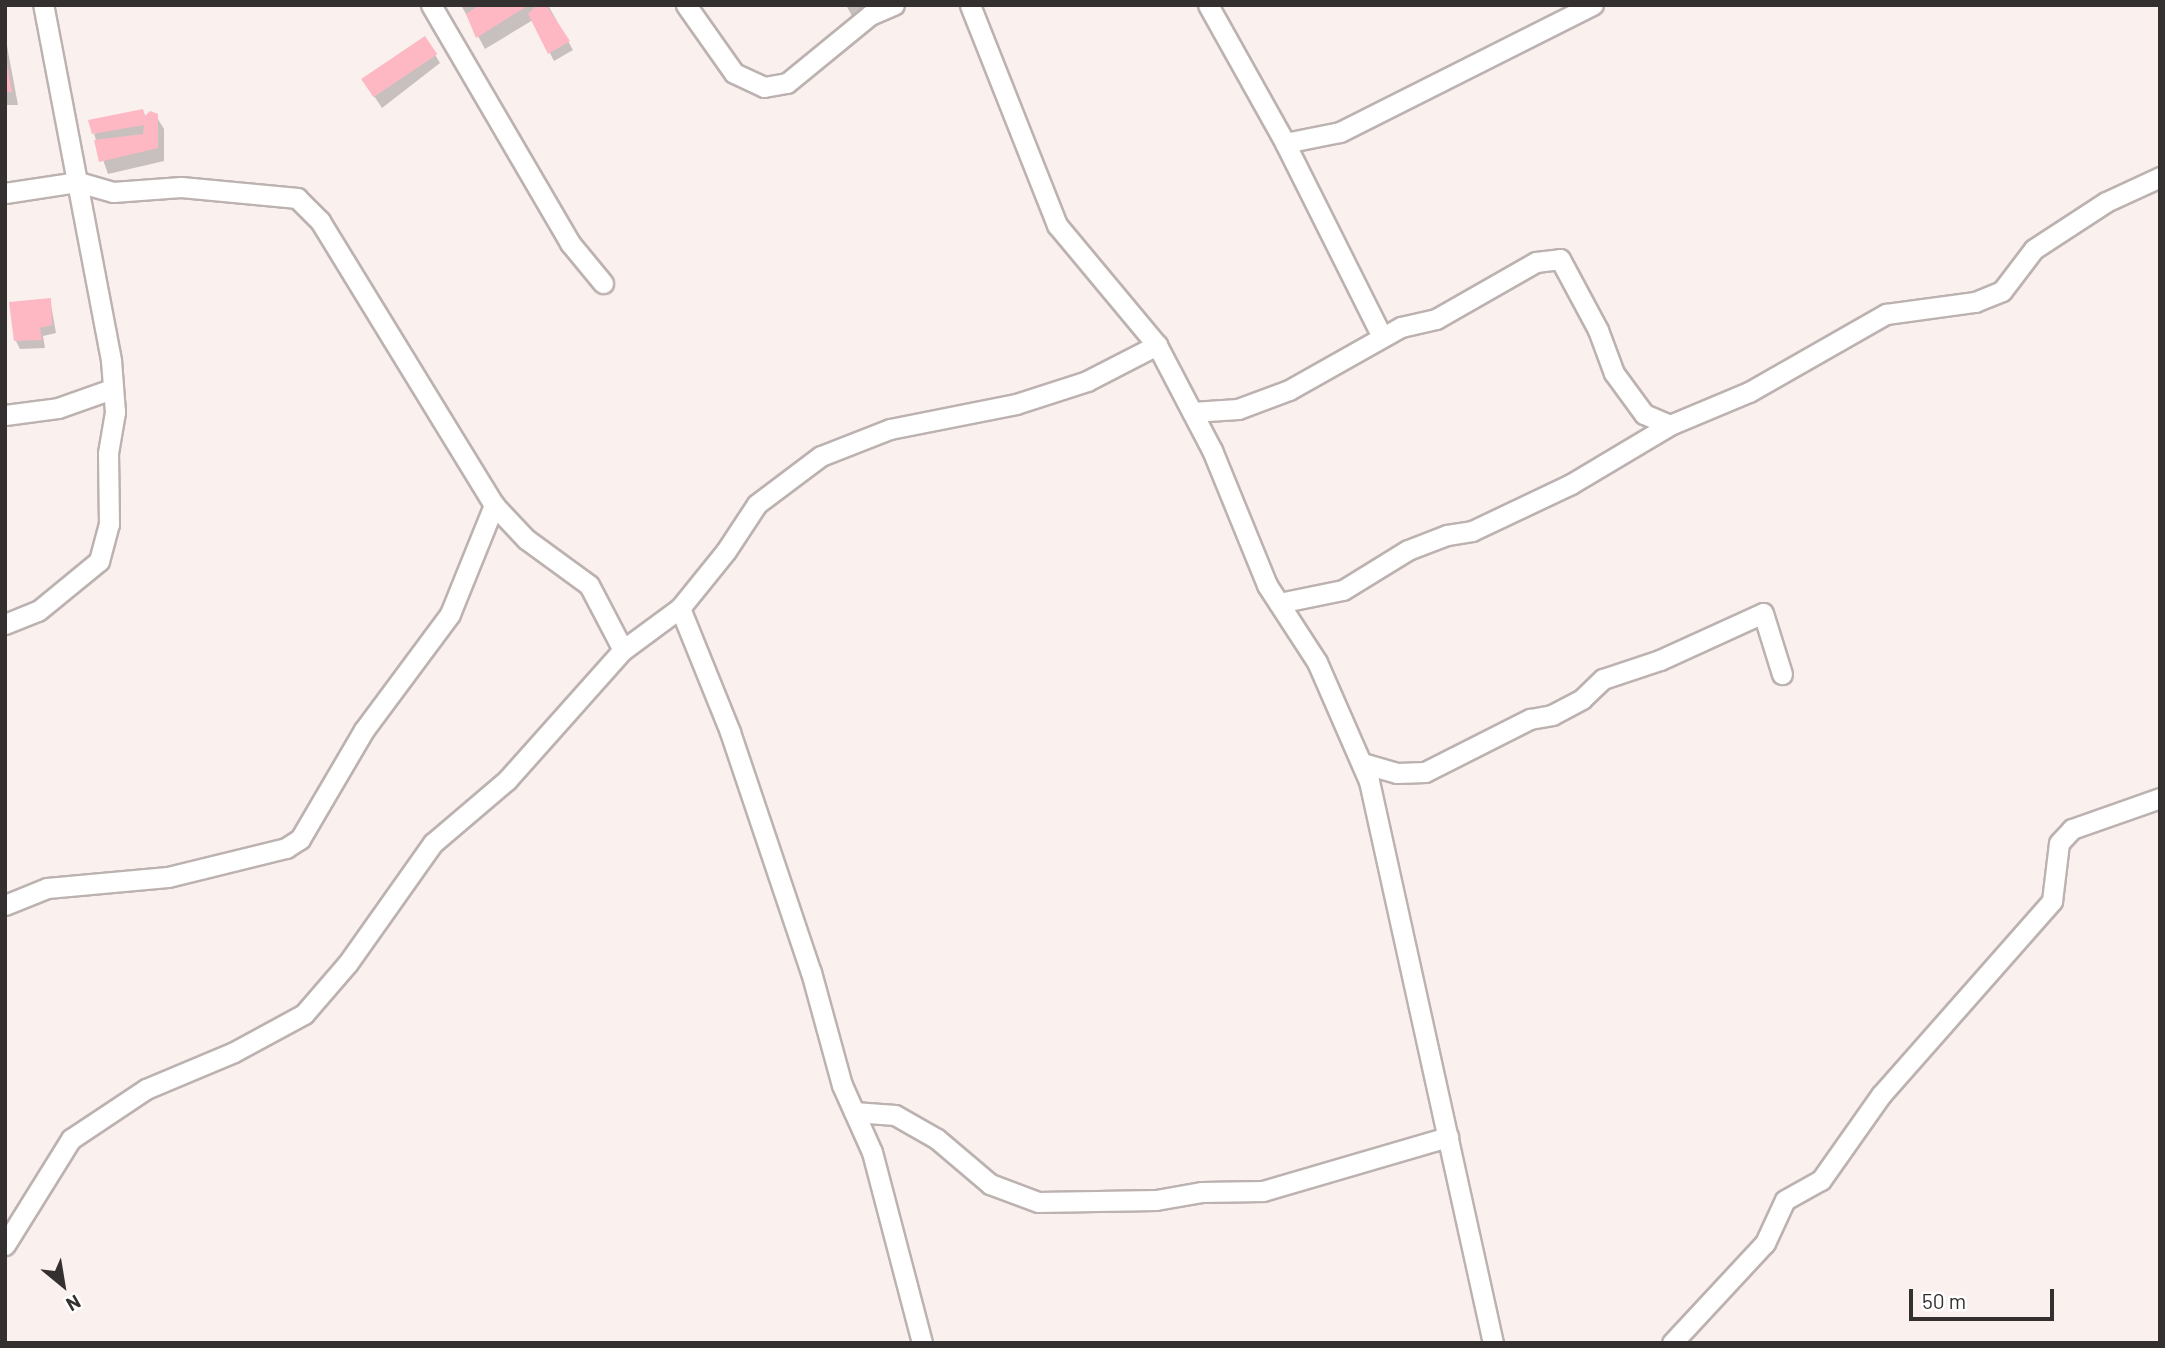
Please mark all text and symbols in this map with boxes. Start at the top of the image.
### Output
north arrow [28,1250,98,1320]
scale bar [1913,1274,2058,1318]
text: 50 m [1922,1288,1966,1313]
text: N [63,1290,85,1317]

